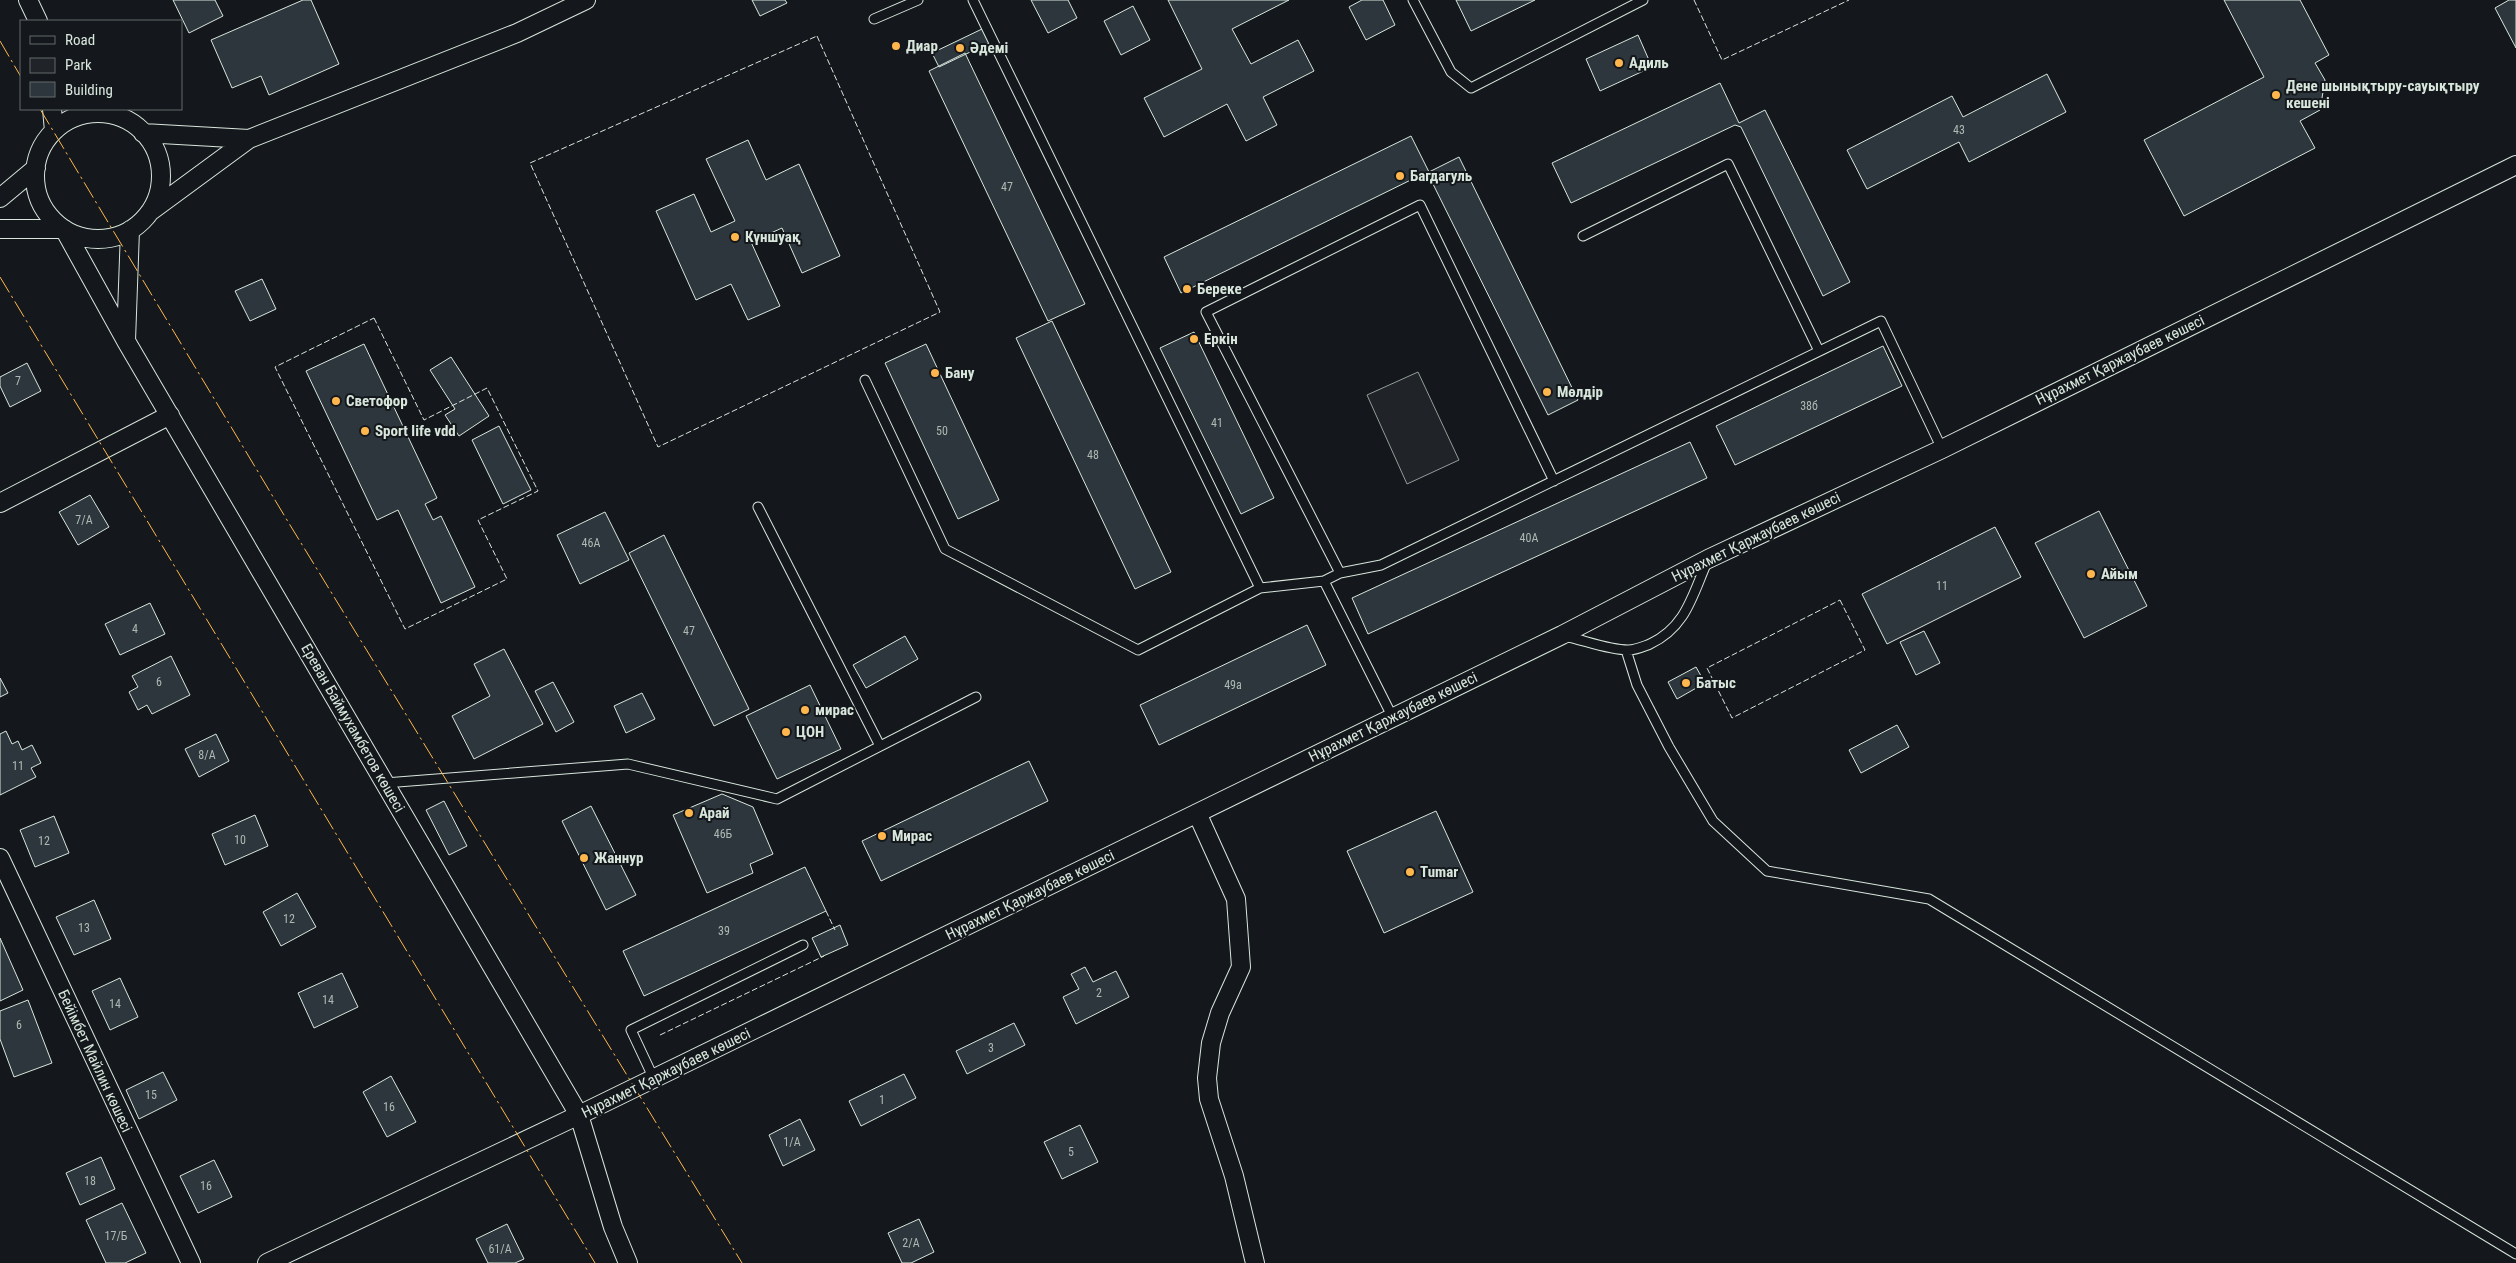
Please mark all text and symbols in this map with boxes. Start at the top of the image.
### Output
legend [20,20,182,110]
text: Road [65,31,95,49]
place label: Диар [906,37,938,55]
place label: Әдемі [970,39,1008,57]
marker: Диар [890,40,902,52]
marker: Әдемі [954,42,966,54]
place label: Адиль [1629,54,1669,72]
text: Park [65,56,92,74]
marker: Адиль [1613,57,1625,69]
place label: Дене шынықтыру-сауықтыру кешені [2286,77,2480,112]
text: Building [65,81,113,99]
marker: Дене шынықтыру-сауықтыру кешені [2270,89,2282,101]
house number: 43 [1953,123,1965,137]
place label: Багдагуль [1410,167,1473,185]
marker: Багдагуль [1394,170,1406,182]
house number: 47 [1001,180,1013,194]
place label: Күншуақ [745,228,801,246]
marker: Күншуақ [729,231,741,243]
place label: Береке [1197,280,1242,298]
marker: Береке [1181,283,1193,295]
street label: Нұрахмет Қаржаубаев көшесі [2033,311,2207,409]
place label: Еркін [1204,330,1238,348]
marker: Еркін [1188,333,1200,345]
place label: Бану [945,364,975,382]
marker: Бану [929,367,941,379]
house number: 7 [15,374,21,388]
place label: Мөлдір [1557,383,1603,401]
marker: Мөлдір [1541,386,1553,398]
place label: Светофор [346,392,408,410]
marker: Светофор [330,395,342,407]
house number: 38б [1800,399,1818,413]
house number: 41 [1211,416,1223,430]
place label: Sport life vdd [375,422,456,440]
house number: 50 [936,424,948,438]
marker: Sport life vdd [359,425,371,437]
house number: 48 [1087,448,1099,462]
street label: Нұрахмет Қаржаубаев көшесі [1669,488,1843,586]
house number: 7/А [75,513,93,527]
house number: 40А [1520,531,1538,545]
house number: 46А [582,536,600,550]
place label: Айым [2101,565,2138,583]
marker: Айым [2085,568,2097,580]
house number: 11 [1936,579,1948,593]
house number: 4 [132,622,138,636]
house number: 47 [683,624,695,638]
street label: Ереван Баймухамбетов көшесі [297,641,409,815]
street label: Нұрахмет Қаржаубаев көшесі [1306,668,1480,766]
place label: Батыс [1696,674,1736,692]
house number: 6 [156,675,162,689]
marker: Батыс [1680,677,1692,689]
house number: 49а [1224,678,1242,692]
place label: мирас [815,701,854,719]
marker: мирас [799,704,811,716]
place label: ЦОН [796,723,824,741]
marker: ЦОН [780,726,792,738]
house number: 8/А [198,748,216,762]
house number: 11 [12,759,24,773]
place label: Арай [699,804,730,822]
marker: Арай [683,807,695,819]
house number: 46Б [714,827,733,841]
place label: Мирас [892,827,932,845]
marker: Мирас [876,830,888,842]
house number: 10 [234,833,246,847]
house number: 12 [38,834,50,848]
street label: Нұрахмет Қаржаубаев көшесі [943,846,1117,944]
place label: Жаннур [594,849,643,867]
marker: Жаннур [578,852,590,864]
place label: Tumar [1420,863,1458,881]
marker: Tumar [1404,866,1416,878]
house number: 12 [283,912,295,926]
house number: 13 [78,921,90,935]
house number: 39 [718,924,730,938]
house number: 2 [1096,986,1102,1000]
street label: Бейімбет Майлин көшесі [54,987,136,1135]
house number: 14 [322,993,334,1007]
house number: 14 [109,997,121,1011]
house number: 6 [16,1018,22,1032]
street label: Нұрахмет Қаржаубаев көшесі [579,1024,753,1122]
house number: 3 [988,1041,994,1055]
house number: 15 [145,1088,157,1102]
house number: 1 [879,1093,885,1107]
house number: 16 [383,1100,395,1114]
house number: 1/А [783,1135,801,1149]
house number: 5 [1068,1145,1074,1159]
house number: 18 [84,1174,96,1188]
house number: 16 [200,1179,212,1193]
house number: 17/Б [105,1229,128,1243]
house number: 2/А [902,1236,920,1250]
house number: 61/А [488,1242,512,1256]

